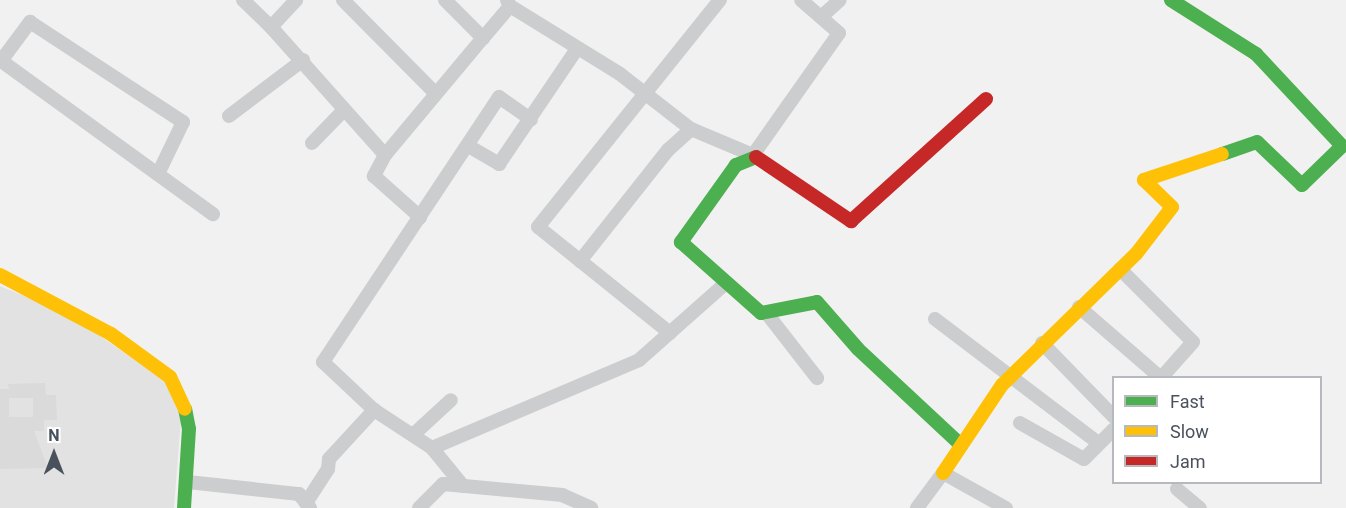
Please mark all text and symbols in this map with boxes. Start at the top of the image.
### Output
legend [1112,376,1322,484]
text: Fast [1170,391,1205,412]
text: Slow [1170,421,1209,442]
north arrow [24,424,84,484]
text: N [48,426,60,445]
text: Jam [1170,451,1206,472]

